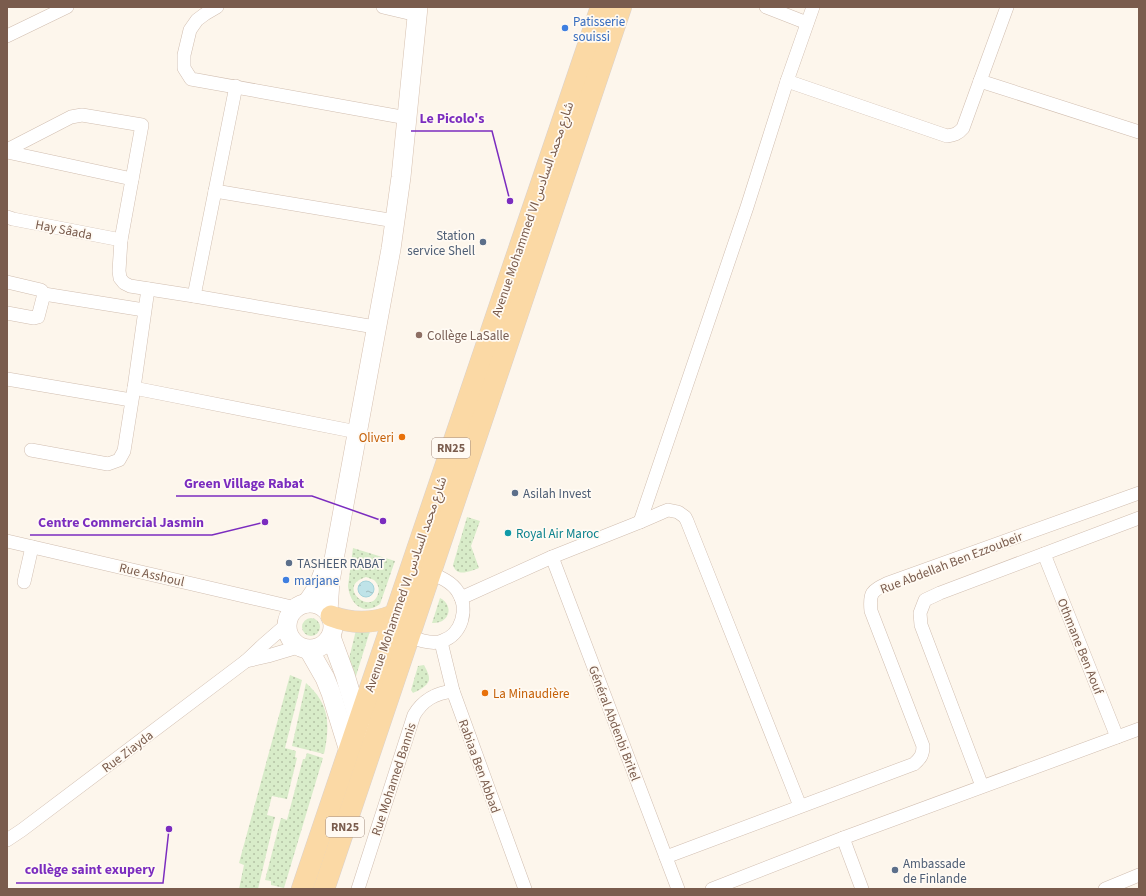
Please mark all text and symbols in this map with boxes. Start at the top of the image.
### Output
place label: Patisserie souissi [573,13,625,46]
marker: Patisserie souissi [560,23,570,33]
street label: Avenue Mohammed VI شارع محمد السادس [488,99,579,320]
callout: Le Picolo's [411,105,492,131]
text: Le Picolo's [420,109,484,129]
street label: Hay Sâada [34,216,94,244]
place label: Station service Shell [407,227,475,260]
marker: Station service Shell [478,237,488,247]
place label: Collège LaSalle [427,327,509,345]
marker: Collège LaSalle [414,330,424,340]
place label: Oliveri [359,429,394,447]
marker: Oliveri [397,432,407,442]
road number: RN25 [432,438,470,458]
callout: Green Village Rabat [176,470,312,496]
text: Green Village Rabat [184,474,305,494]
street label: Avenue Mohammed VI شارع محمد السادس [361,474,452,695]
place label: Asilah Invest [523,485,592,503]
marker: Asilah Invest [510,488,520,498]
callout: Centre Commercial Jasmin [30,509,212,535]
text: Centre Commercial Jasmin [38,513,204,533]
place label: Royal Air Maroc [516,525,599,543]
street label: Rue Abdellah Ben Ezzoubeir [877,527,1026,598]
marker: Royal Air Maroc [503,528,513,538]
place label: TASHEER RABAT [297,555,385,573]
marker: TASHEER RABAT [284,558,294,568]
street label: Rue Asshoul [117,559,186,591]
place label: marjane [294,572,339,590]
marker: marjane [281,575,291,585]
street label: Othmane Ben Aouf [1053,596,1108,698]
street label: Général Abdenbi Britel [584,663,644,784]
place label: La Minaudière [493,685,570,703]
marker: La Minaudière [480,688,490,698]
street label: Rabiaa Ben Abbad [454,717,504,816]
street label: Rue Mohamed Bannis [367,720,421,838]
street label: Rue Ziayda [98,727,157,777]
road number: RN25 [326,817,364,837]
place label: Ambassade de Finlande [903,855,967,888]
callout: collège saint exupery [16,857,163,883]
text: collège saint exupery [25,860,156,880]
marker: Ambassade de Finlande [890,865,900,875]

